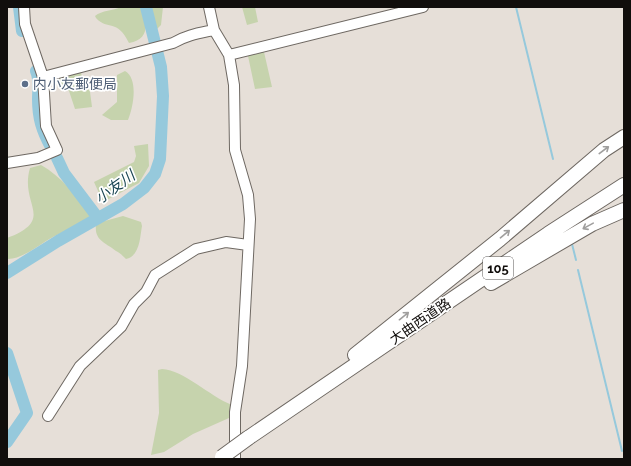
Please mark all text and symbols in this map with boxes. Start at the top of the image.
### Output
place label: 内小友郵便局 [33,76,117,92]
marker: 内小友郵便局 [20,79,30,89]
one-way arrow [598,146,609,155]
water label: 小友川 [92,165,140,208]
one-way arrow [583,222,595,230]
one-way arrow [500,230,510,239]
road number: 105 [483,257,513,279]
street label: 大曲西道路 [387,295,453,347]
one-way arrow [398,312,409,321]

